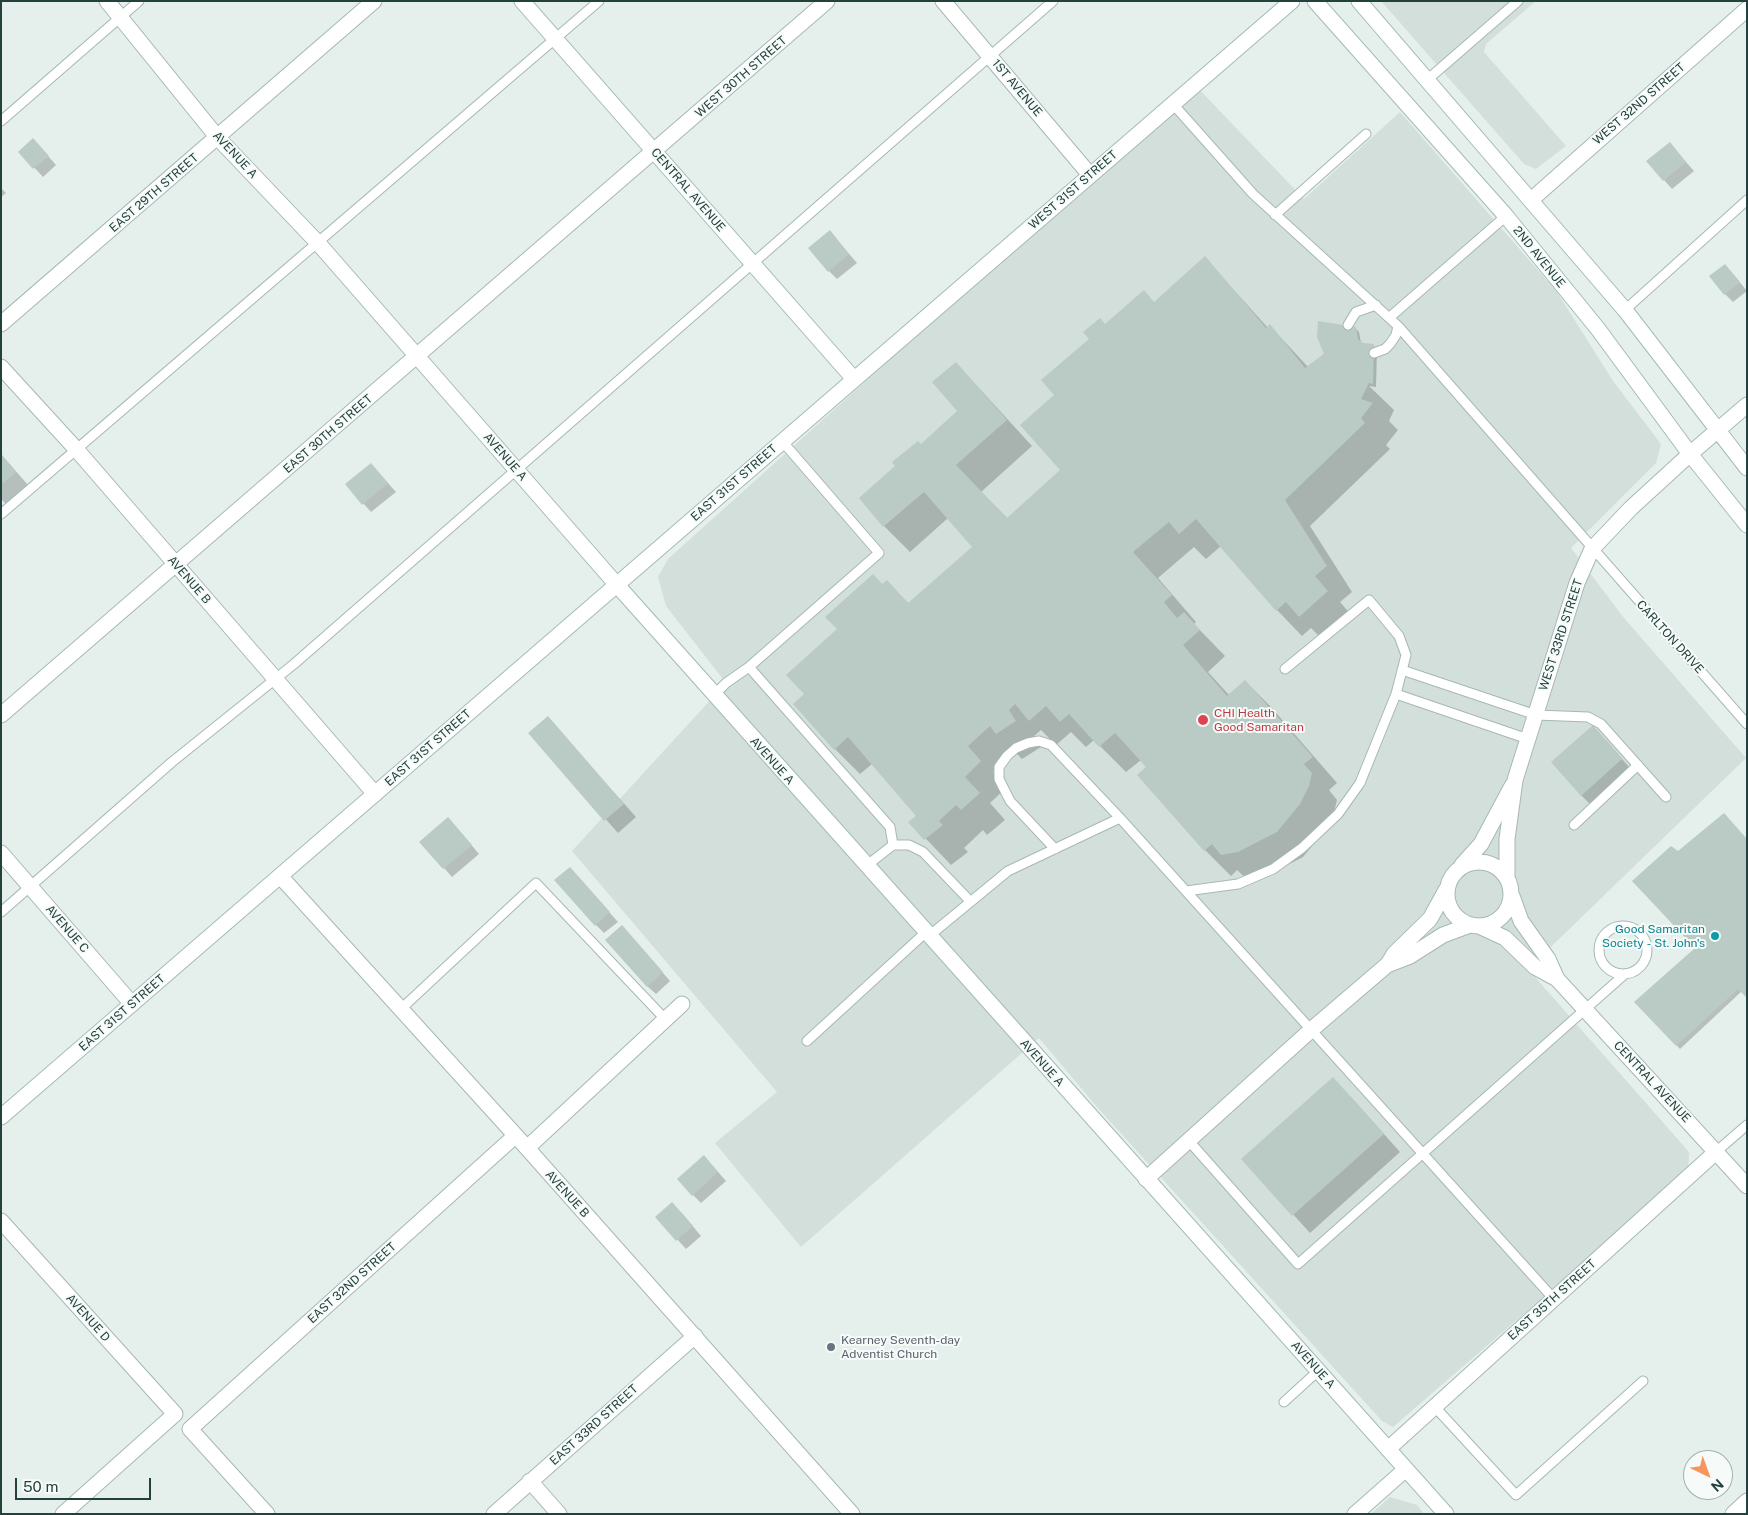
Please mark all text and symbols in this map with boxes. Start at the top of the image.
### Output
street label: WEST 30TH STREET [692,33,790,121]
street label: 1ST AVENUE [989,56,1045,120]
street label: WEST 32ND STREET [1590,60,1688,148]
street label: AVENUE A [210,129,260,181]
street label: CENTRAL AVENUE [648,145,728,235]
street label: WEST 31ST STREET [1026,148,1120,232]
street label: EAST 29TH STREET [107,151,201,235]
street label: 2ND AVENUE [1510,223,1568,291]
street label: EAST 30TH STREET [281,391,375,477]
street label: AVENUE A [480,430,530,484]
street label: EAST 31ST STREET [688,442,780,524]
street label: AVENUE B [164,553,214,607]
street label: WEST 33RD STREET [1536,577,1586,693]
street label: CARLTON DRIVE [1633,597,1707,677]
place label: CHI Health Good Samaritan [1214,706,1304,734]
street label: EAST 31ST STREET [382,707,474,789]
marker: CHI Health Good Samaritan [1196,713,1210,727]
street label: AVENUE A [747,734,797,788]
street label: AVENUE C [42,902,92,956]
place label: Good Samaritan Society - St. John's [1602,922,1705,950]
marker: Good Samaritan Society - St. John's [1709,930,1721,942]
street label: EAST 31ST STREET [76,972,168,1054]
street label: AVENUE A [1017,1036,1067,1090]
street label: CENTRAL AVENUE [1611,1038,1693,1126]
street label: AVENUE B [542,1167,592,1221]
street label: EAST 32ND STREET [305,1240,399,1326]
street label: EAST 35TH STREET [1505,1257,1599,1343]
street label: AVENUE D [63,1291,113,1345]
place label: Kearney Seventh-day Adventist Church [841,1333,960,1361]
street label: AVENUE A [1288,1338,1338,1392]
marker: Kearney Seventh-day Adventist Church [825,1341,837,1353]
street label: EAST 33RD STREET [547,1382,641,1468]
north arrow [1683,1450,1733,1500]
scale bar [18,1468,154,1500]
text: N [1708,1476,1727,1495]
text: 50 m [23,1478,58,1495]

